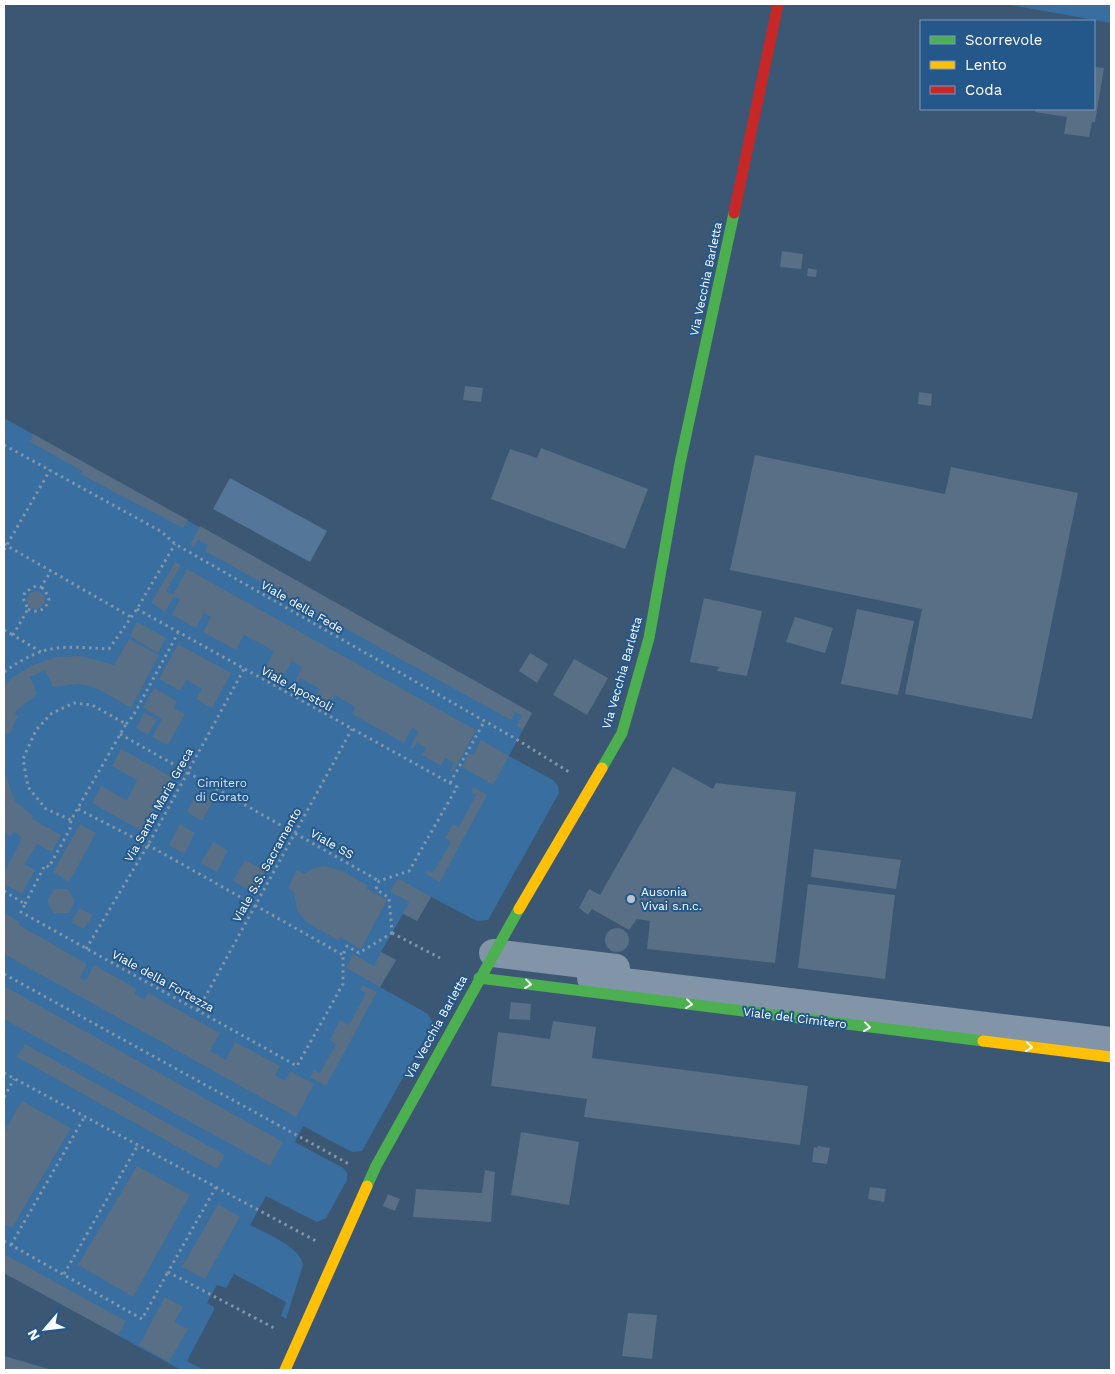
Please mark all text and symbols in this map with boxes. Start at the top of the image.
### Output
legend [920,20,1095,110]
text: Scorrevole [965,31,1043,49]
text: Lento [965,56,1007,74]
text: Coda [965,81,1003,99]
street label: Via Vecchia Barletta [687,221,725,337]
street label: Viale della Fede [258,578,346,636]
street label: Via Vecchia Barletta [599,615,645,731]
street label: Viale Apostoli [259,663,335,715]
street label: Via Santa Maria Greca [122,745,196,865]
park label: Cimitero di Corato [195,776,249,804]
street label: Viale S.S. Sacramento [230,805,304,925]
street label: Viale SS [308,826,356,862]
place label: Ausonia Vivai s.n.c. [641,885,702,913]
marker: Ausonia Vivai s.n.c. [625,893,637,905]
street label: Viale della Fortezza [109,947,217,1015]
street label: Via Vecchia Barletta [402,973,470,1081]
one-way arrow [524,978,532,989]
one-way arrow [685,998,693,1009]
street label: Viale del Cimitero [742,1005,848,1031]
one-way arrow [863,1021,872,1031]
one-way arrow [1025,1041,1033,1052]
north arrow [20,1304,70,1354]
text: N [24,1327,43,1343]

